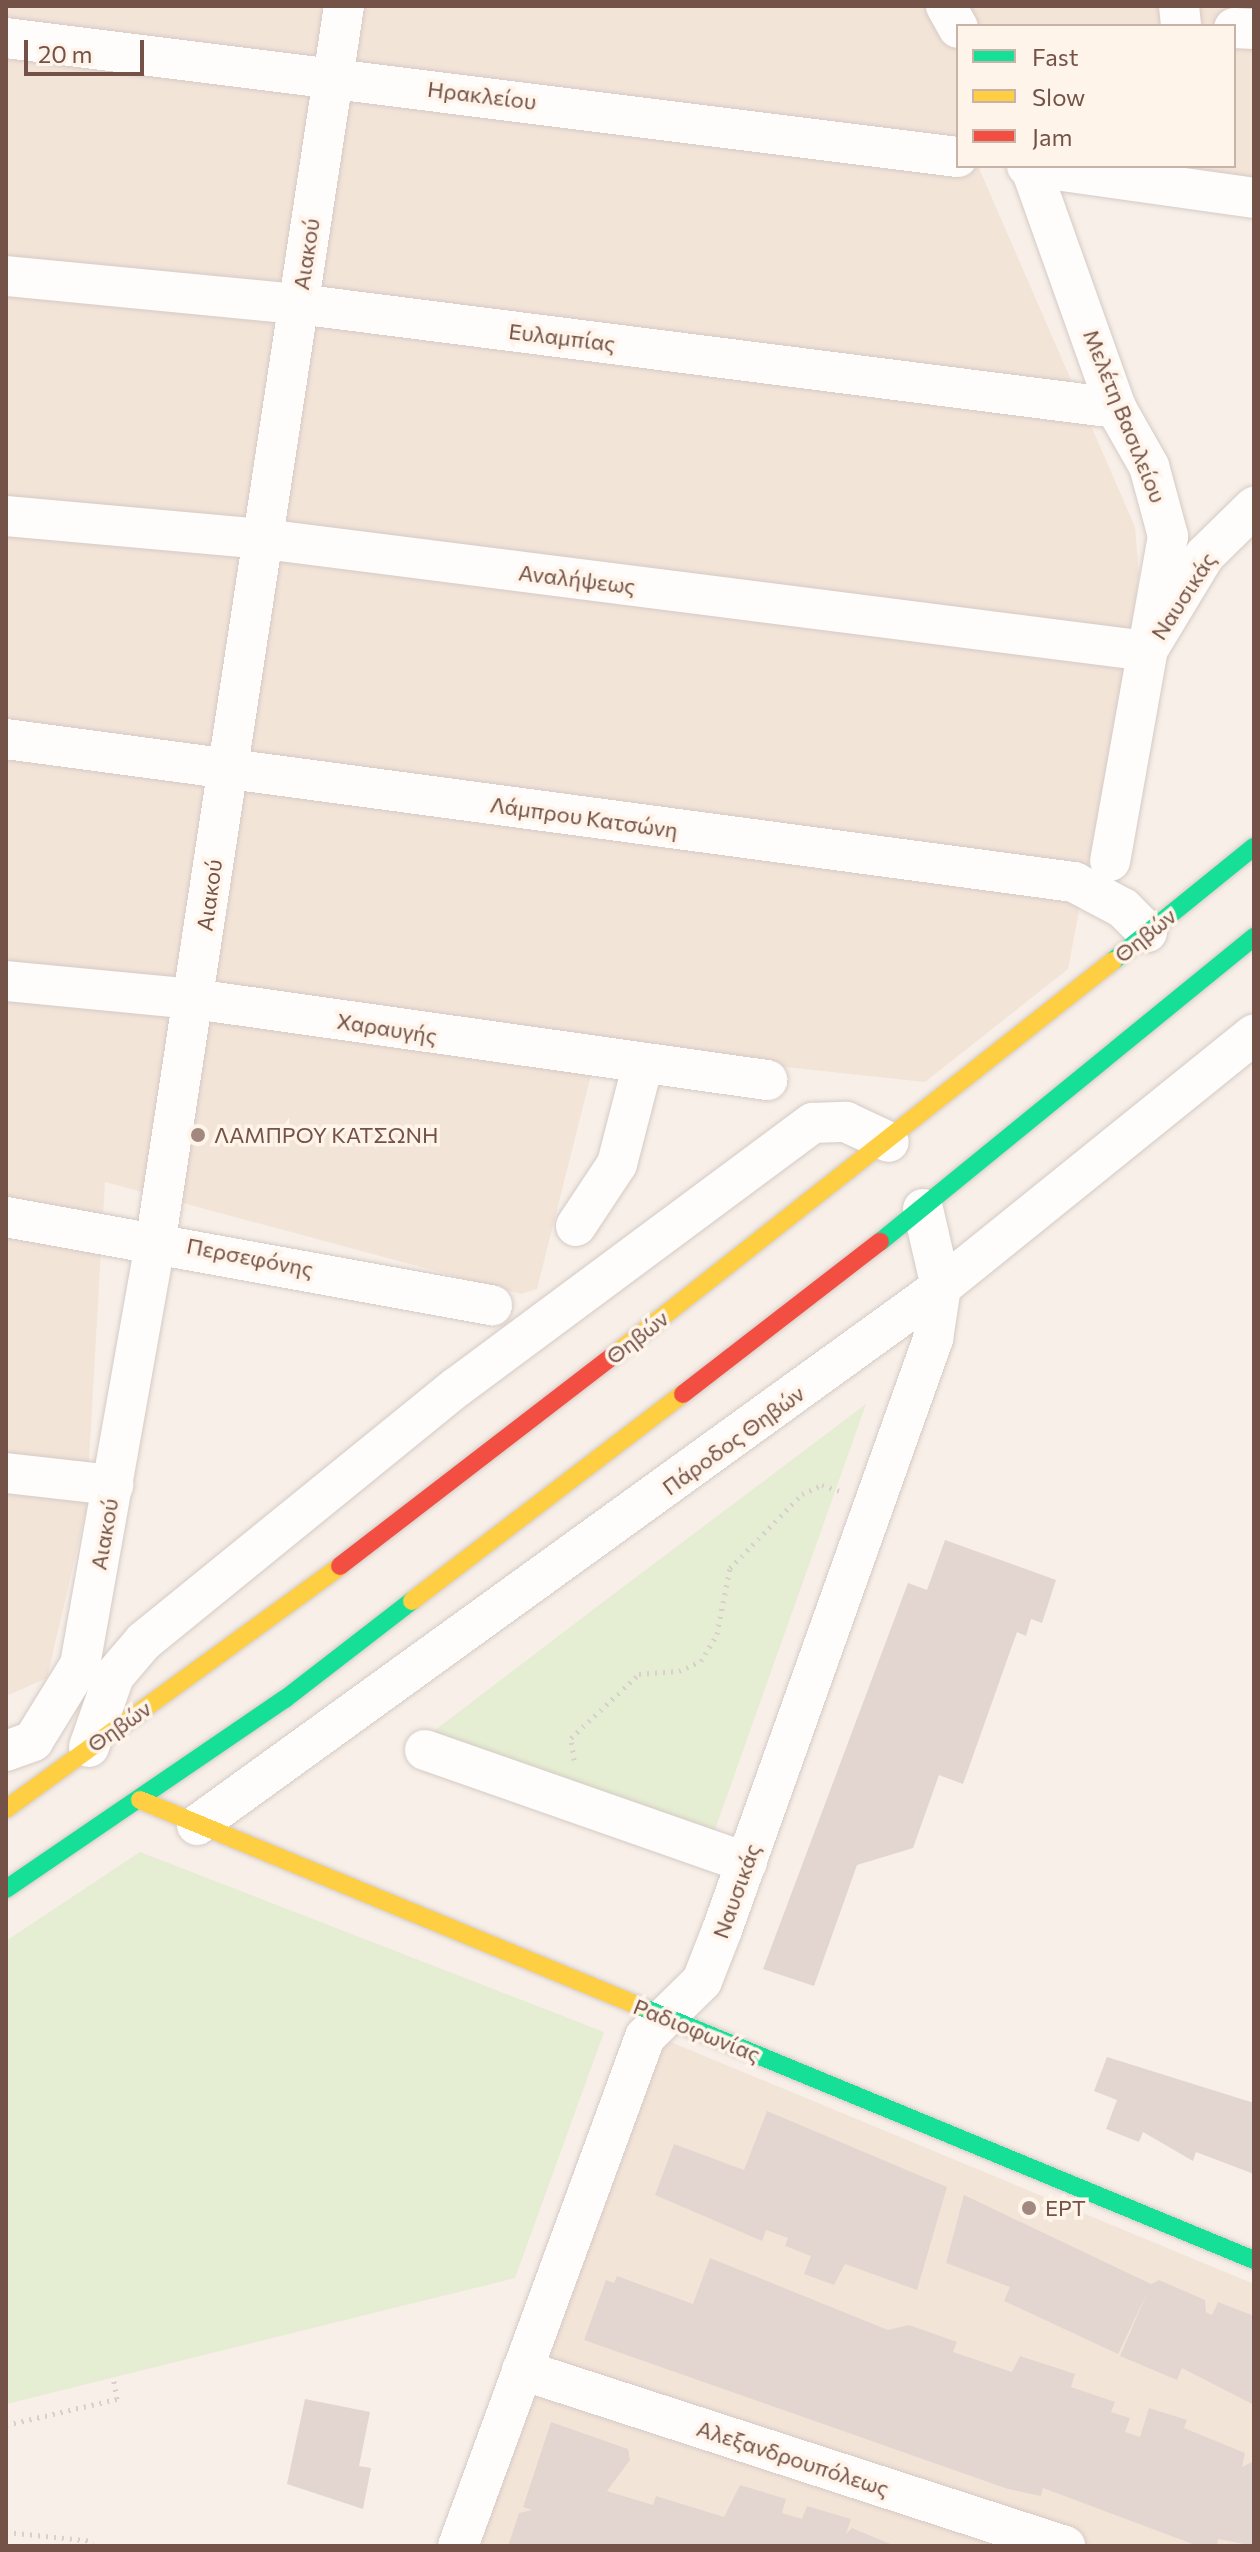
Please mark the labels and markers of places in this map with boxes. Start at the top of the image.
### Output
place label: ΛΑΜΠΡΟΥ ΚΑΤΣΩΝΗ [214,1122,439,1148]
marker: ΛΑΜΠΡΟΥ ΚΑΤΣΩΝΗ [189,1126,207,1144]
place label: ΕΡΤ [1045,2195,1086,2221]
marker: ΕΡΤ [1020,2199,1038,2217]

